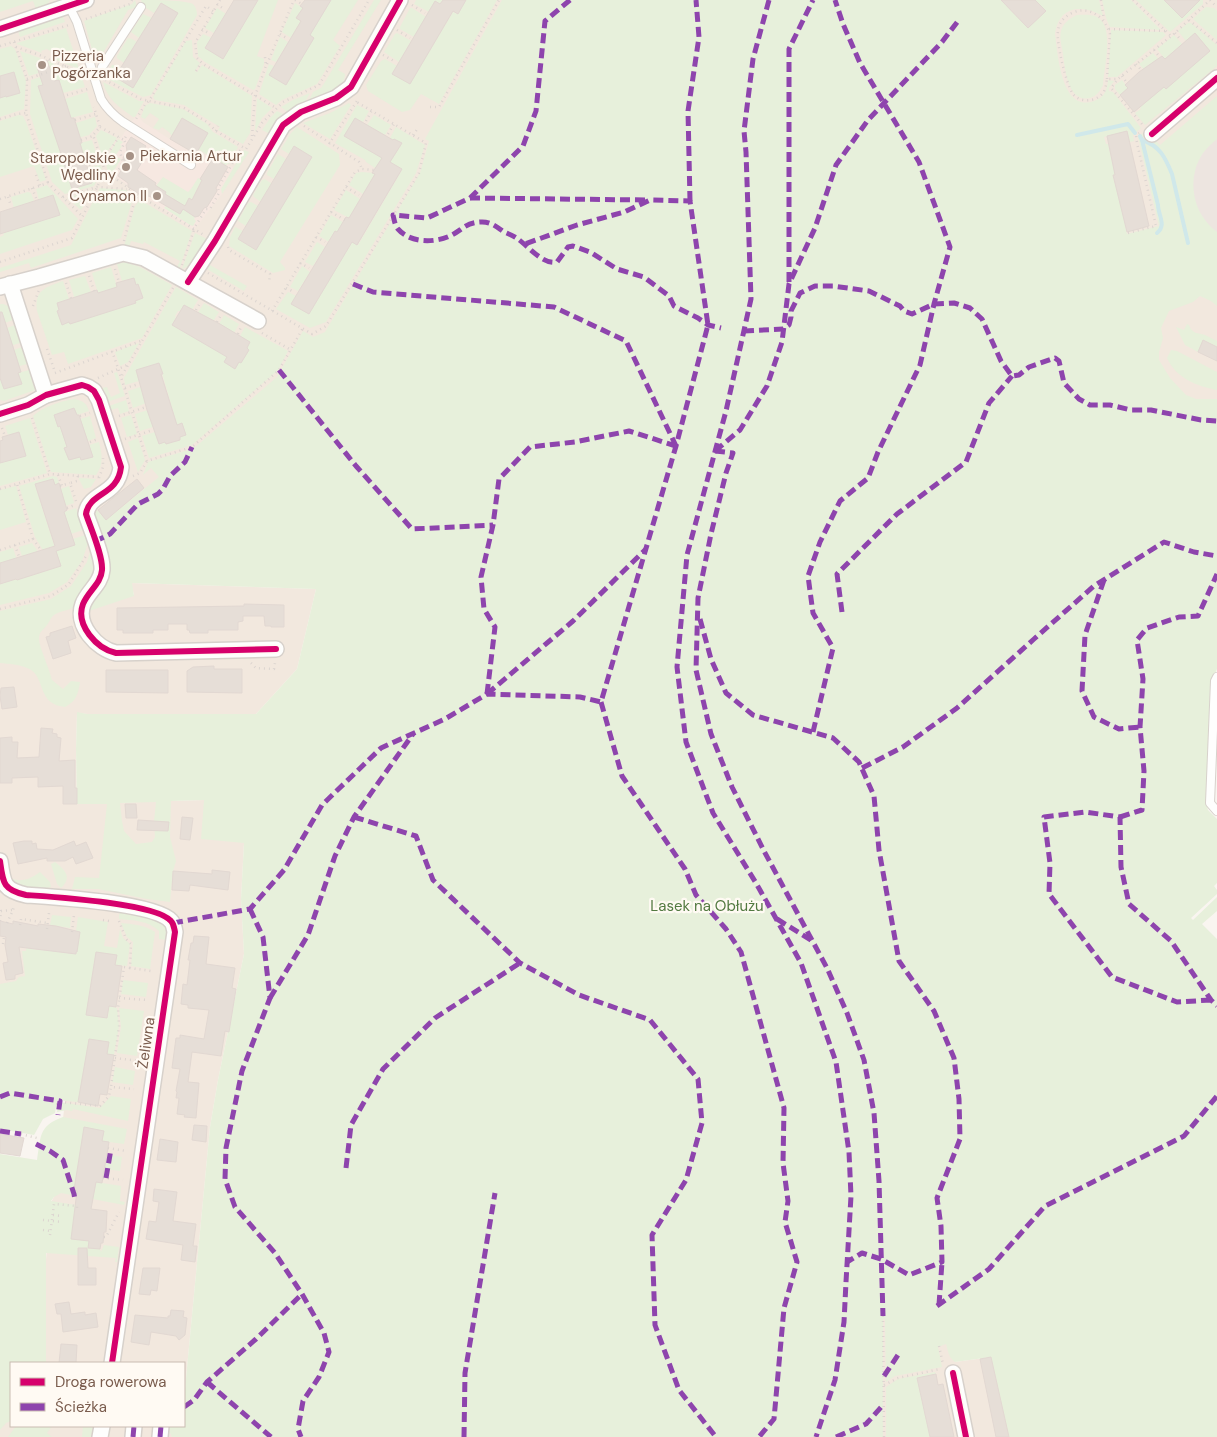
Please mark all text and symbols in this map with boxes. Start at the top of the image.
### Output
place label: Pizzeria Pogórzanka [52,46,131,83]
marker: Pizzeria Pogórzanka [36,59,48,71]
place label: Piekarnia Artur [140,146,242,166]
place label: Staropolskie Wędliny [30,148,117,185]
marker: Piekarnia Artur [124,150,136,162]
marker: Staropolskie Wędliny [120,161,132,173]
place label: Cynamon II [69,186,147,206]
marker: Cynamon II [151,190,163,202]
park label: Lasek na Obłużu [650,896,764,916]
street label: Żeliwna [132,1016,160,1070]
legend [10,1362,185,1427]
text: Droga rowerowa [55,1372,166,1392]
text: Ścieżka [55,1397,107,1417]

